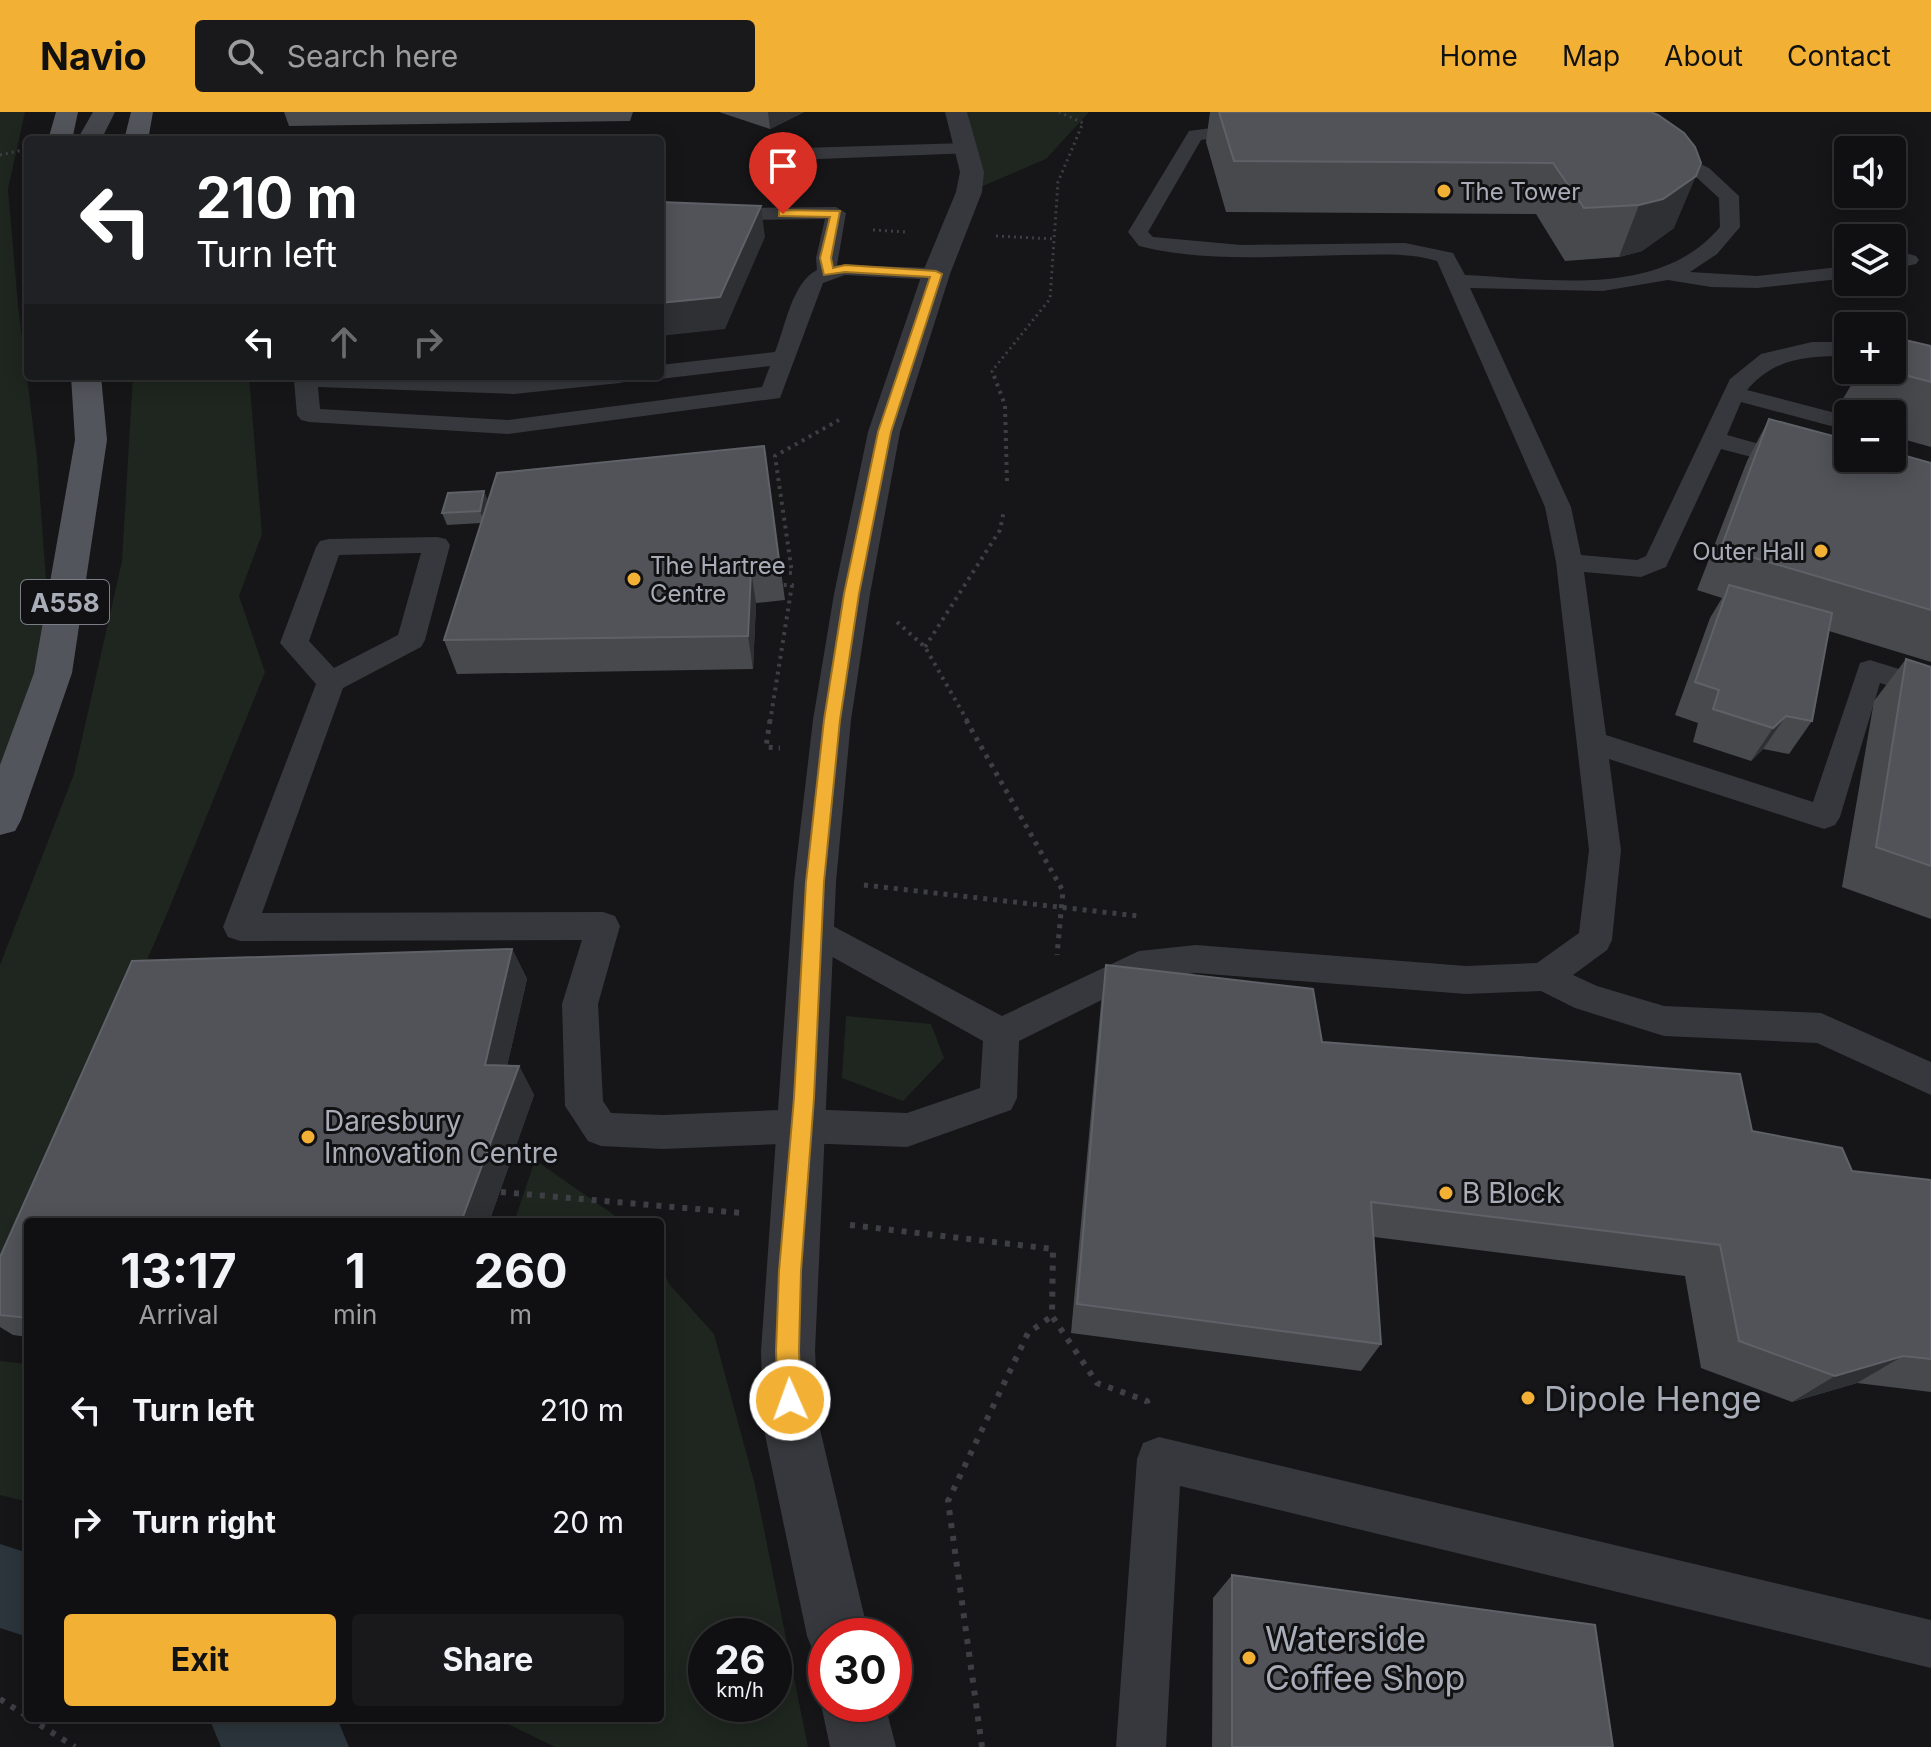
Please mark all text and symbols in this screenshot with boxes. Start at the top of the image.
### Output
search box [195,20,755,92]
text: Navio [40,33,147,79]
icon: search [223,34,267,78]
text: Search here [287,38,458,74]
text: Home [1439,39,1518,73]
text: Map [1562,39,1620,73]
text: About [1664,39,1743,73]
text: Contact [1787,39,1891,73]
pin [749,132,817,214]
map controls [1834,136,1906,472]
button: sound [1834,136,1906,208]
icon: arrive [761,144,805,188]
text: 210 m [196,164,358,232]
icon: left [64,168,168,272]
place label: The Tower [1460,177,1580,206]
marker: The Tower [1435,182,1453,200]
button: layers [1834,224,1906,296]
text: Turn left [196,232,337,276]
button: + [1834,312,1906,384]
icon: left [238,320,282,364]
icon: ahead [322,320,366,364]
icon: right [406,320,450,364]
button: − [1834,400,1906,472]
place label: Outer Hall [1692,537,1805,566]
marker: Outer Hall [1812,542,1830,560]
place label: The Hartree Centre [650,551,786,608]
marker: The Hartree Centre [625,570,643,588]
road number: A558 [21,580,109,624]
place label: Daresbury Innovation Centre [324,1104,558,1170]
marker: Daresbury Innovation Centre [299,1128,317,1146]
place label: B Block [1462,1176,1561,1210]
marker: B Block [1437,1184,1455,1202]
text: 13:17 [120,1241,237,1300]
text: 1 [345,1241,366,1300]
text: 260 [474,1241,568,1300]
text: Arrival [139,1299,219,1330]
text: min [333,1299,377,1330]
text: m [509,1299,532,1330]
position arrow [748,1358,832,1442]
place label: Dipole Henge [1544,1378,1761,1419]
icon: left [64,1388,108,1432]
marker: Dipole Henge [1519,1389,1537,1407]
text: Turn left [132,1392,254,1428]
text: 210 m [540,1392,624,1428]
icon: right [64,1500,108,1544]
text: Turn right [132,1504,276,1540]
text: 20 m [552,1504,624,1540]
button: Exit [64,1614,336,1706]
button: Share [352,1614,624,1706]
speed limit sign: 30 [808,1618,912,1722]
place label: Waterside Coffee Shop [1265,1618,1465,1698]
text: 26 [714,1635,766,1684]
marker: Waterside Coffee Shop [1240,1649,1258,1667]
text: km/h [716,1678,764,1702]

